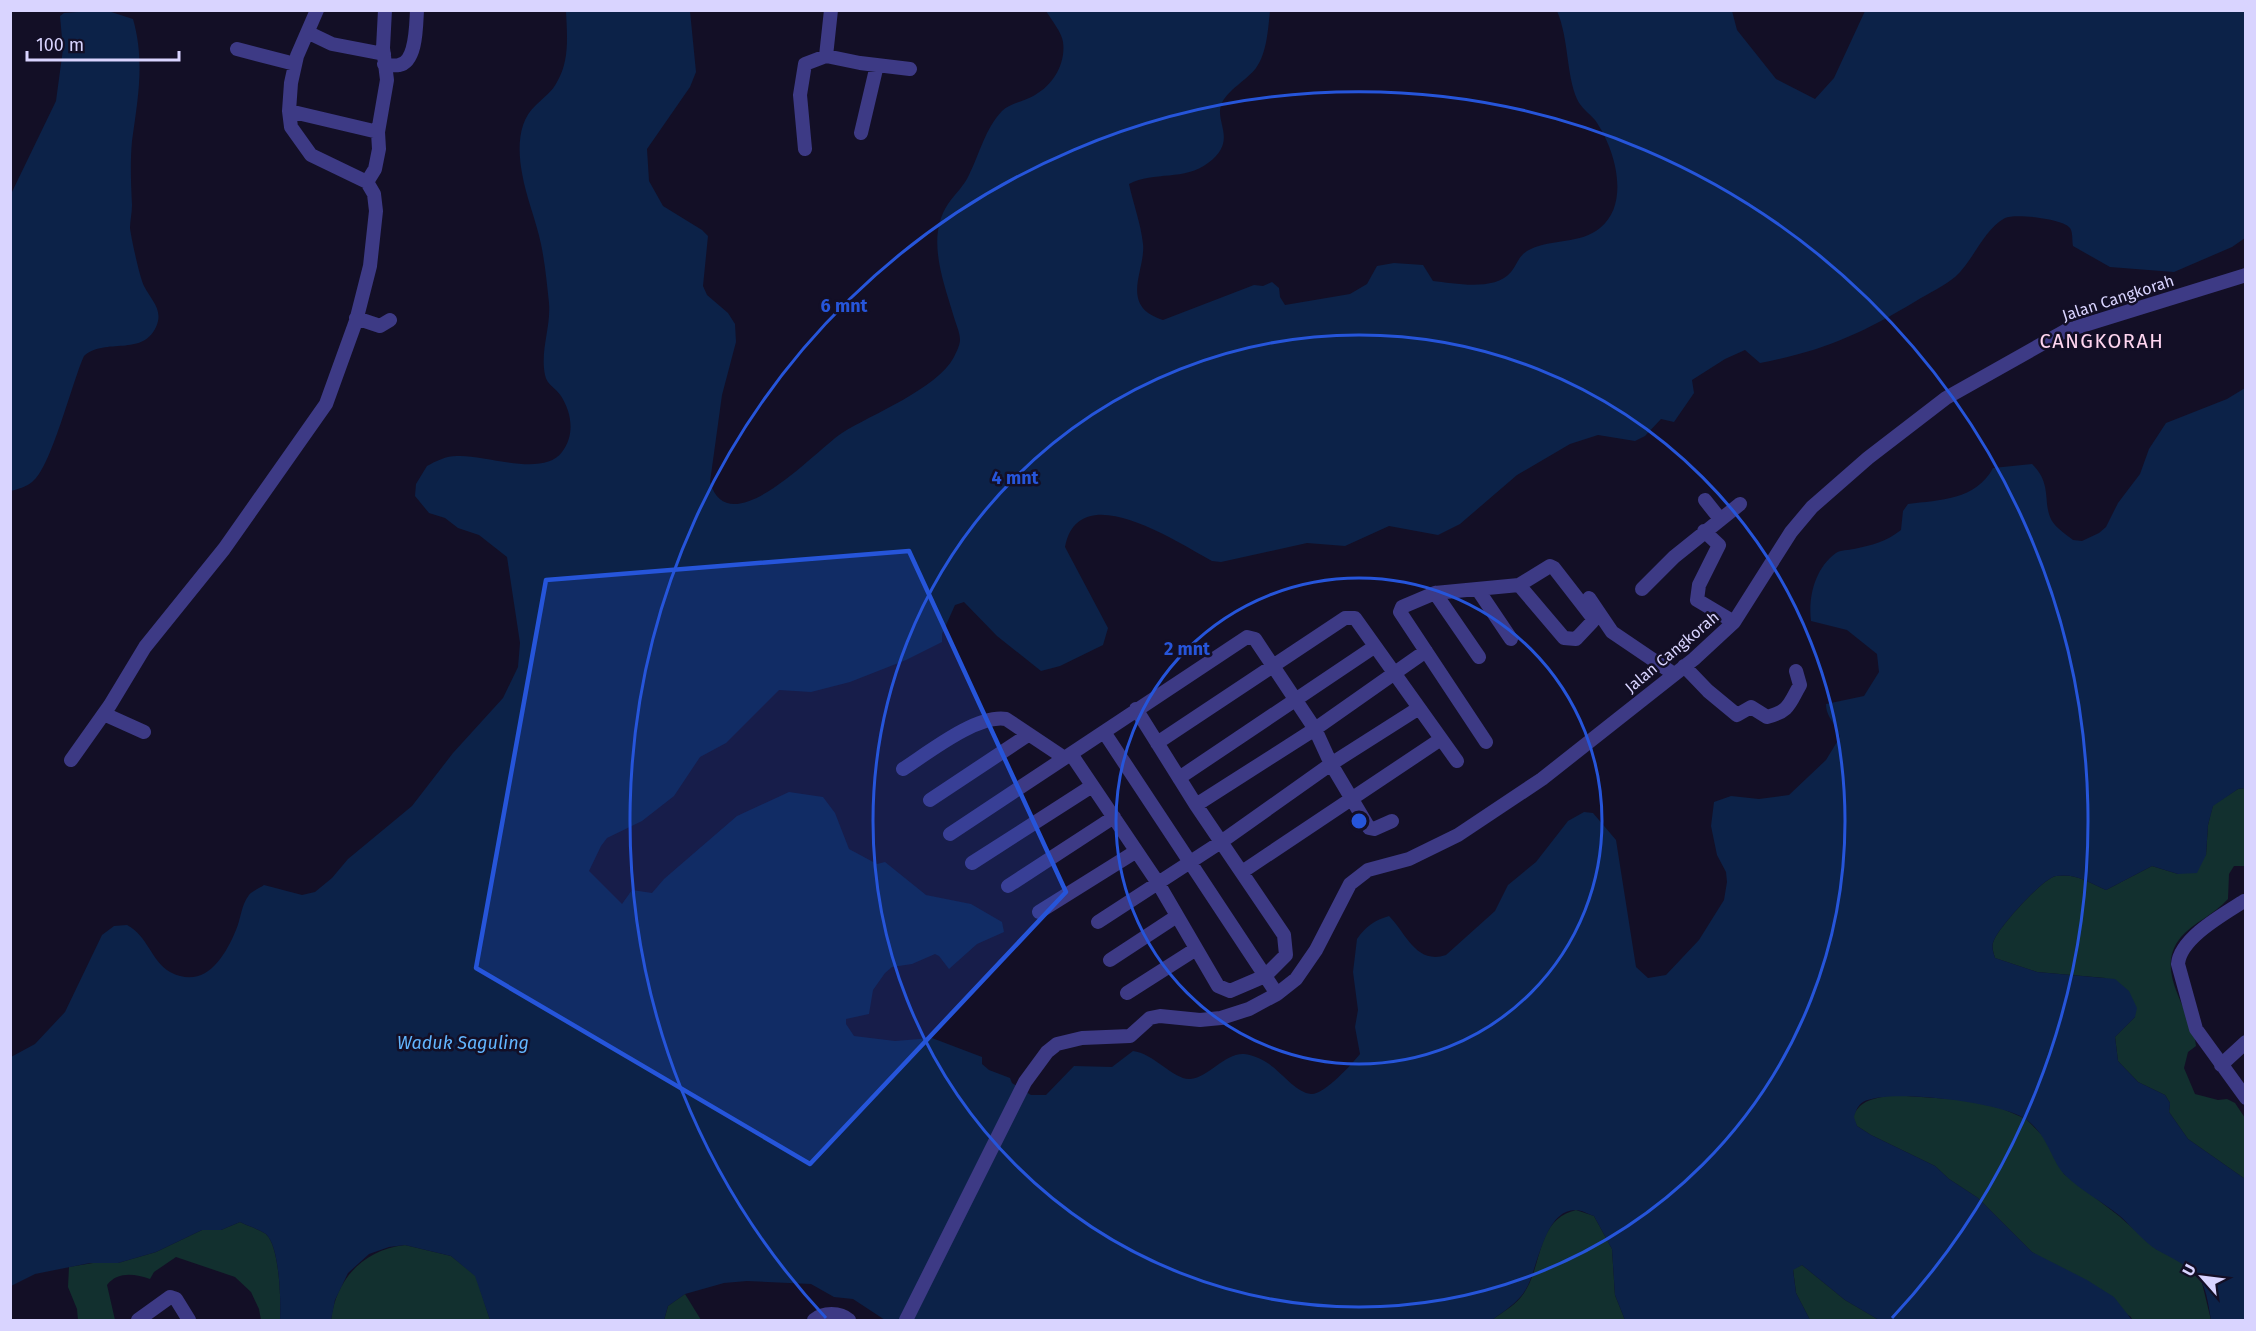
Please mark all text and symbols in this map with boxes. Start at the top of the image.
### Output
scale bar [27,24,178,62]
text: 100 m [36,34,84,56]
street label: Jalan Cangkorah [2060,271,2176,325]
text: 6 mnt [821,295,869,317]
district label: CANGKORAH [2040,329,2164,353]
text: 4 mnt [992,467,1040,489]
street label: Jalan Cangkorah [1621,607,1723,697]
text: 2 mnt [1164,638,1211,660]
centre of rings [1349,811,1369,831]
water label: Waduk Saguling [397,1032,529,1054]
north arrow [2172,1247,2232,1307]
text: U [2178,1261,2200,1279]

